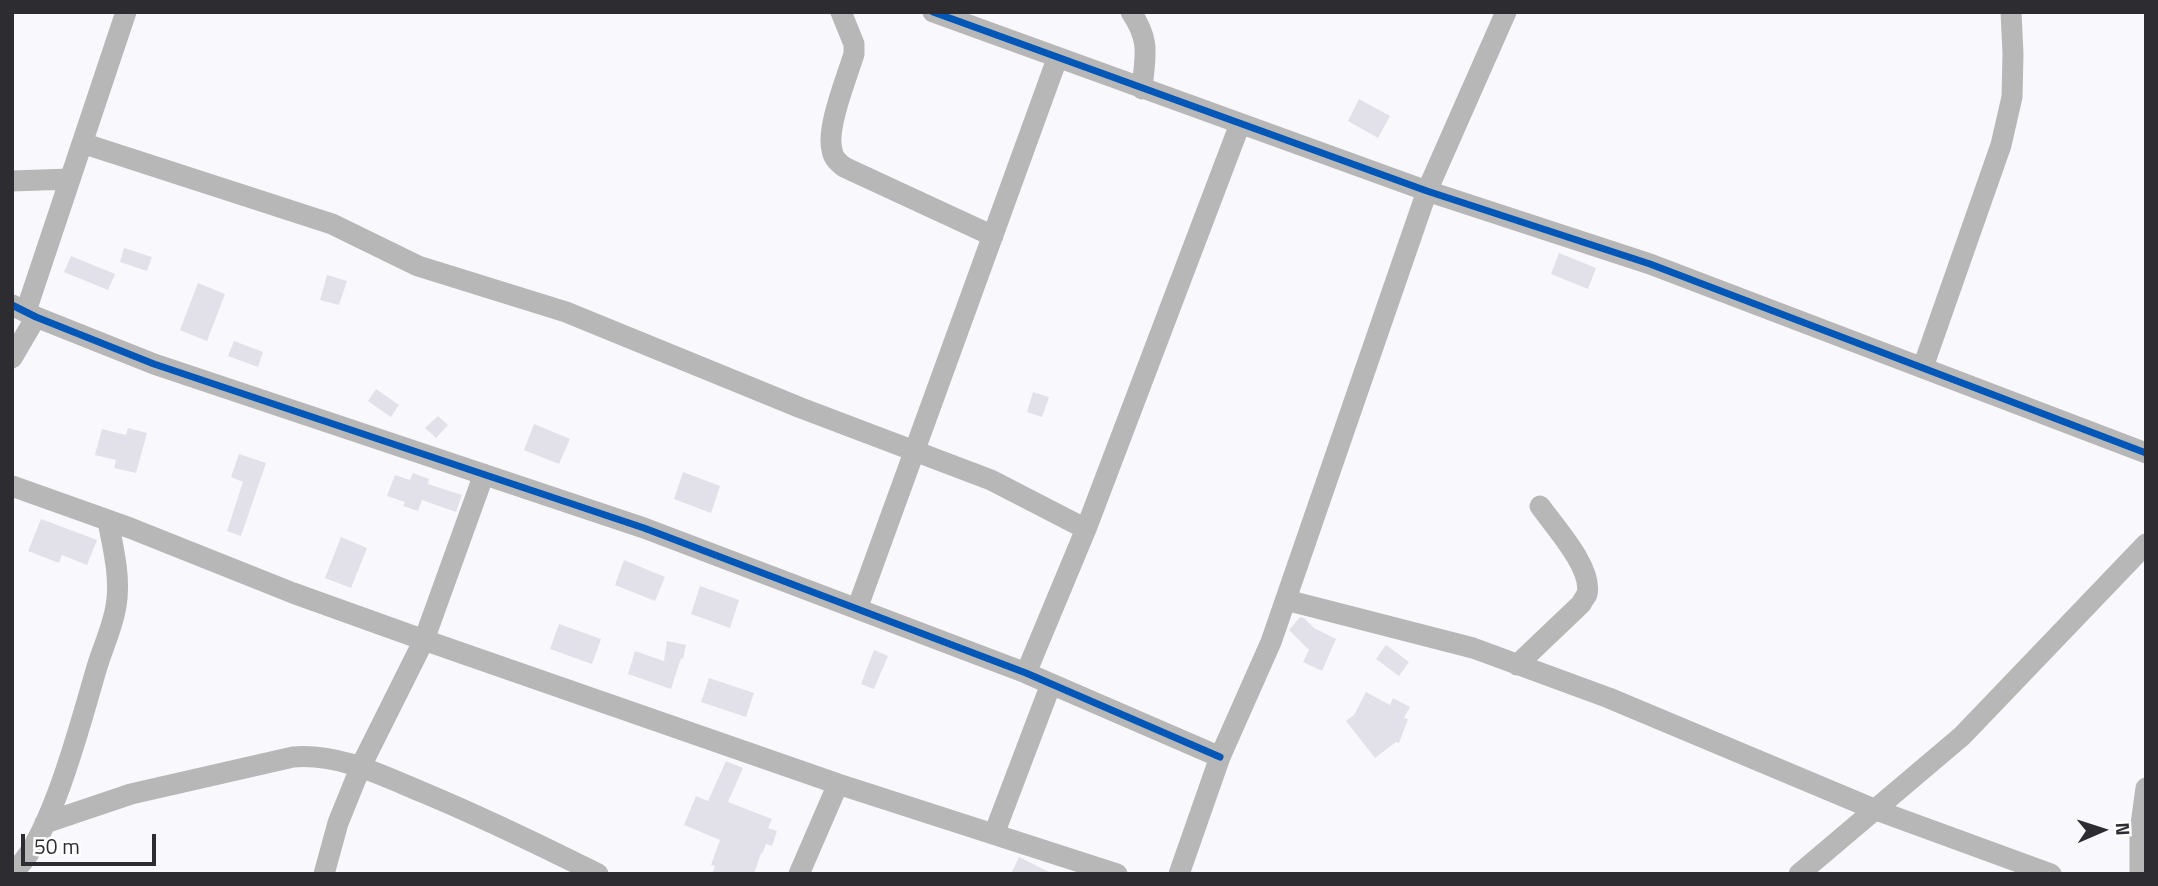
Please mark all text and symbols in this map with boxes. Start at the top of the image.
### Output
north arrow [2067,795,2137,865]
scale bar [24,820,159,864]
text: N [2109,822,2138,836]
text: 50 m [34,830,80,862]

